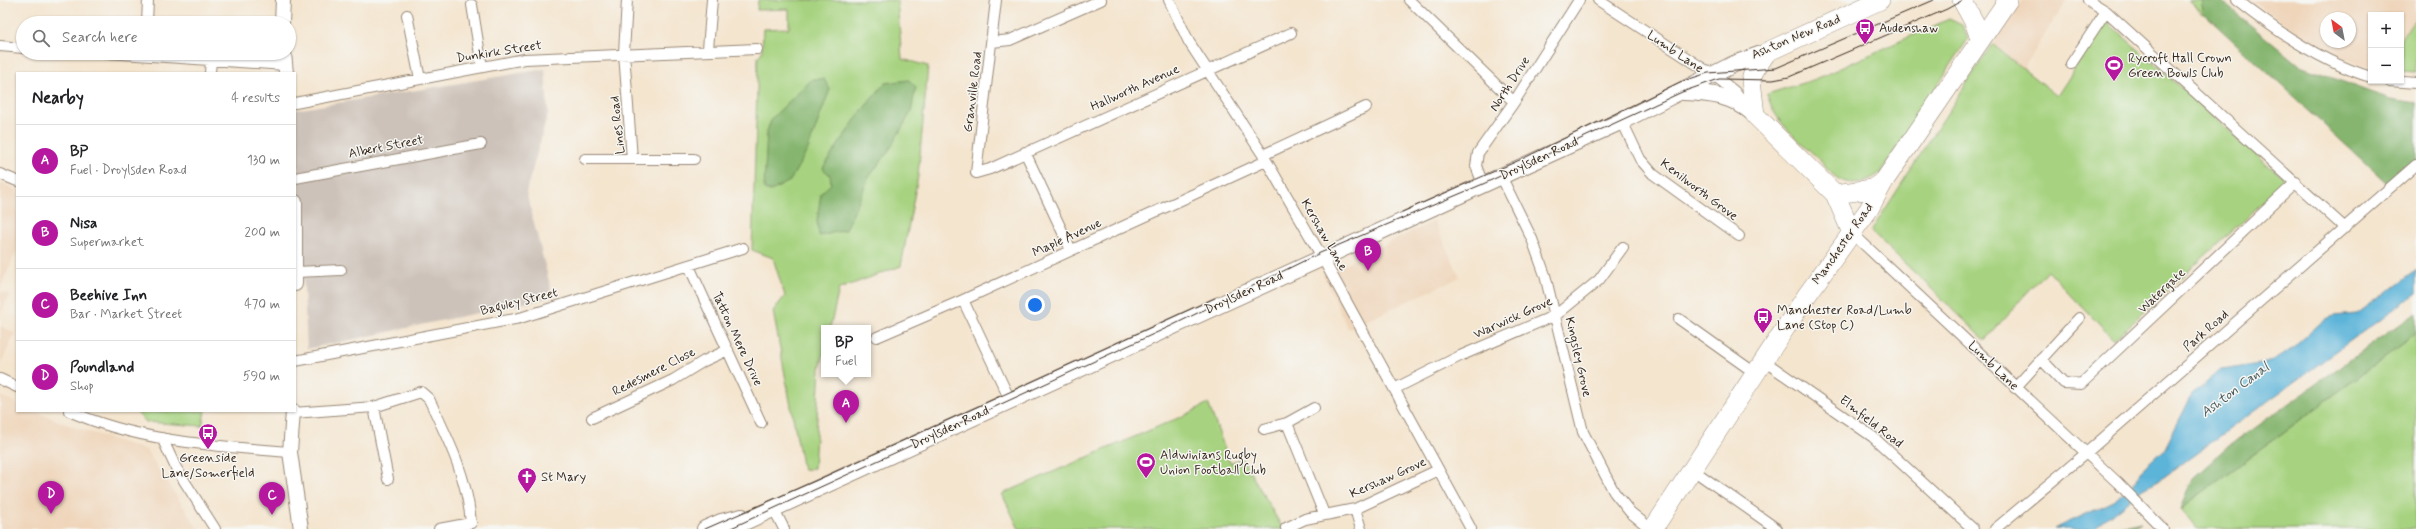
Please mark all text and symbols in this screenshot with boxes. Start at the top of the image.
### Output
street label: Ashton New Road [1749,11,1843,63]
north arrow [2320,12,2356,48]
map controls [2368,12,2404,84]
button: + [2368,12,2404,48]
search box [16,16,296,60]
bus stop icon: Audenshaw [1854,17,1876,45]
place label: Audenshaw [1879,20,1938,37]
icon: search [30,27,52,49]
street label: Lumb Lane [1644,27,1707,77]
text: Search here [62,28,138,48]
street label: Dunkirk Street [455,37,543,67]
button: − [2368,48,2404,84]
place label: Rycroft Hall Crown Green Bowls Club [2128,50,2232,82]
street label: Granville Road [960,51,986,133]
street label: North Drive [1486,53,1534,115]
sports icon: Rycroft Hall Crown Green Bowls Club [2103,54,2125,82]
street label: Hallworth Avenue [1088,61,1182,115]
text: Nearby [32,87,84,109]
text: 4 results [231,90,280,107]
street label: Lines Road [606,95,630,155]
street label: Albert Street [347,131,425,163]
street label: Droylsden Road [1497,133,1581,185]
text: BP [70,142,88,162]
text: A [41,152,49,169]
text: 130 m [247,152,280,169]
street label: Kenilworth Grove [1657,155,1741,225]
text: Fuel · Droylsden Road [70,162,187,179]
street label: Kershaw Lane [1297,196,1351,274]
street label: Manchester Road [1808,200,1878,288]
text: Nisa [70,214,97,234]
street label: Maple Avenue [1030,215,1104,261]
text: B [41,224,49,241]
text: 200 m [245,224,280,241]
text: Supermarket [70,234,144,251]
pin: B [1355,238,1381,271]
street label: Watergate [2135,265,2189,317]
street label: Droylsden Road [1202,267,1286,319]
street label: Baguley Street [479,284,560,322]
text: Beehive Inn [70,286,147,306]
street label: Tatton Mere Drive [708,289,766,389]
street label: Warwick Grove [1471,293,1555,343]
your location [1025,295,1045,315]
text: C [40,296,50,313]
text: 470 m [244,296,280,313]
place label: Manchester Road/Lumb Lane (Stop C) [1777,302,1912,334]
text: Bar · Market Street [70,306,182,323]
bus stop icon: Manchester Road/Lumb Lane (Stop C) [1752,306,1774,334]
street label: Park Road [2180,306,2232,356]
street label: Kingsley Grove [1560,315,1595,399]
popup [821,325,871,377]
text: BP [835,333,853,353]
street label: Lumb Lane [1964,338,2022,395]
street label: Redesmere Close [609,344,699,400]
text: Fuel [835,353,857,370]
text: Poundland [70,358,134,378]
water label: Ashton Canal [2197,358,2274,422]
text: D [41,368,49,385]
text: 590 m [243,368,280,385]
text: Shop [70,378,94,395]
pin: A [833,390,859,423]
street label: Elmfield Road [1836,392,1906,452]
street label: Droylsden Road [908,402,992,454]
bus stop icon: Greenside Lane/Somerfield [197,422,219,450]
place label: Aldwinians Rugby Union Football Club [1160,447,1266,479]
place label: Greenside Lane/Somerfield [161,450,255,482]
sports icon: Aldwinians Rugby Union Football Club [1135,451,1157,479]
street label: Kershaw Grove [1347,454,1429,502]
church icon: St Mary [516,466,538,494]
place label: St Mary [541,469,586,486]
pin: D [38,481,64,514]
pin: C [259,482,285,515]

